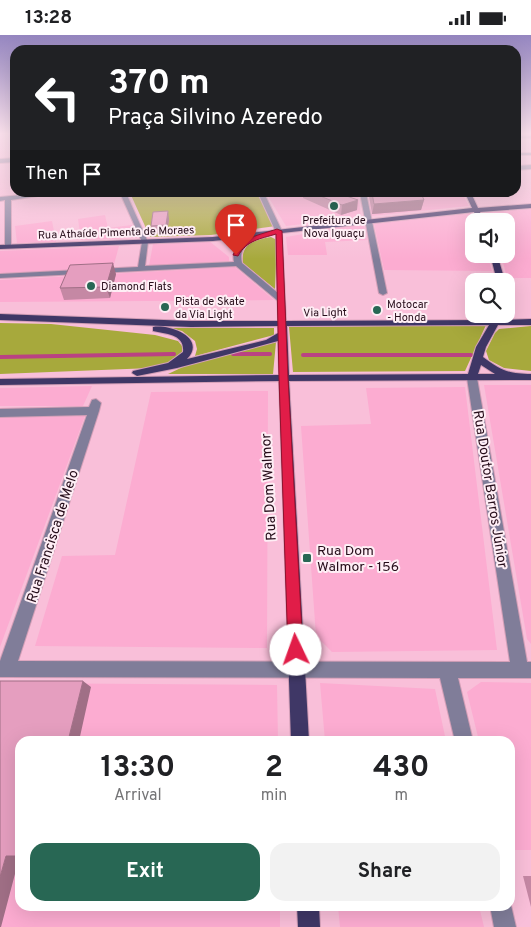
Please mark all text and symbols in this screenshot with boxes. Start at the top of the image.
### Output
text: 13:28 [25,6,72,30]
text: 370 m [108,62,210,106]
icon: left [25,65,90,130]
text: Praça Silvino Azeredo [108,105,323,132]
icon: arrive [78,160,106,188]
text: Then [25,162,68,186]
marker: Prefeitura de Nova Iguaçu [328,200,340,212]
pin [215,204,257,255]
icon: arrive [222,211,250,239]
map controls [465,213,515,323]
button: sound [465,213,515,263]
place label: Prefeitura de Nova Iguaçu [302,214,366,241]
street label: Rua Athaíde Pimenta de Moraes [38,223,194,243]
button: search [465,273,515,323]
marker: Diamond Flats [85,280,97,292]
place label: Diamond Flats [101,280,172,294]
place label: Pista de Skate da Via Light [175,295,245,322]
place label: Motocar - Honda [387,298,429,325]
marker: Pista de Skate da Via Light [159,301,171,313]
marker: Motocar - Honda [371,304,383,316]
street label: Via Light [303,306,347,320]
street label: Rua Doutor Barros Júnior [469,409,510,570]
street label: Rua Dom Walmor [258,432,281,541]
street label: Rua Francisca de Melo [24,468,83,605]
place label: Rua Dom Walmor - 156 [317,543,399,576]
marker: Rua Dom Walmor - 156 [301,552,313,564]
position arrow [269,623,321,675]
text: 13:30 [101,750,175,787]
text: 2 [265,750,283,787]
text: 430 [373,750,429,787]
text: Arrival [114,786,162,806]
text: min [261,786,287,806]
text: m [394,786,408,806]
button: Exit [30,843,260,901]
button: Share [270,843,500,901]

